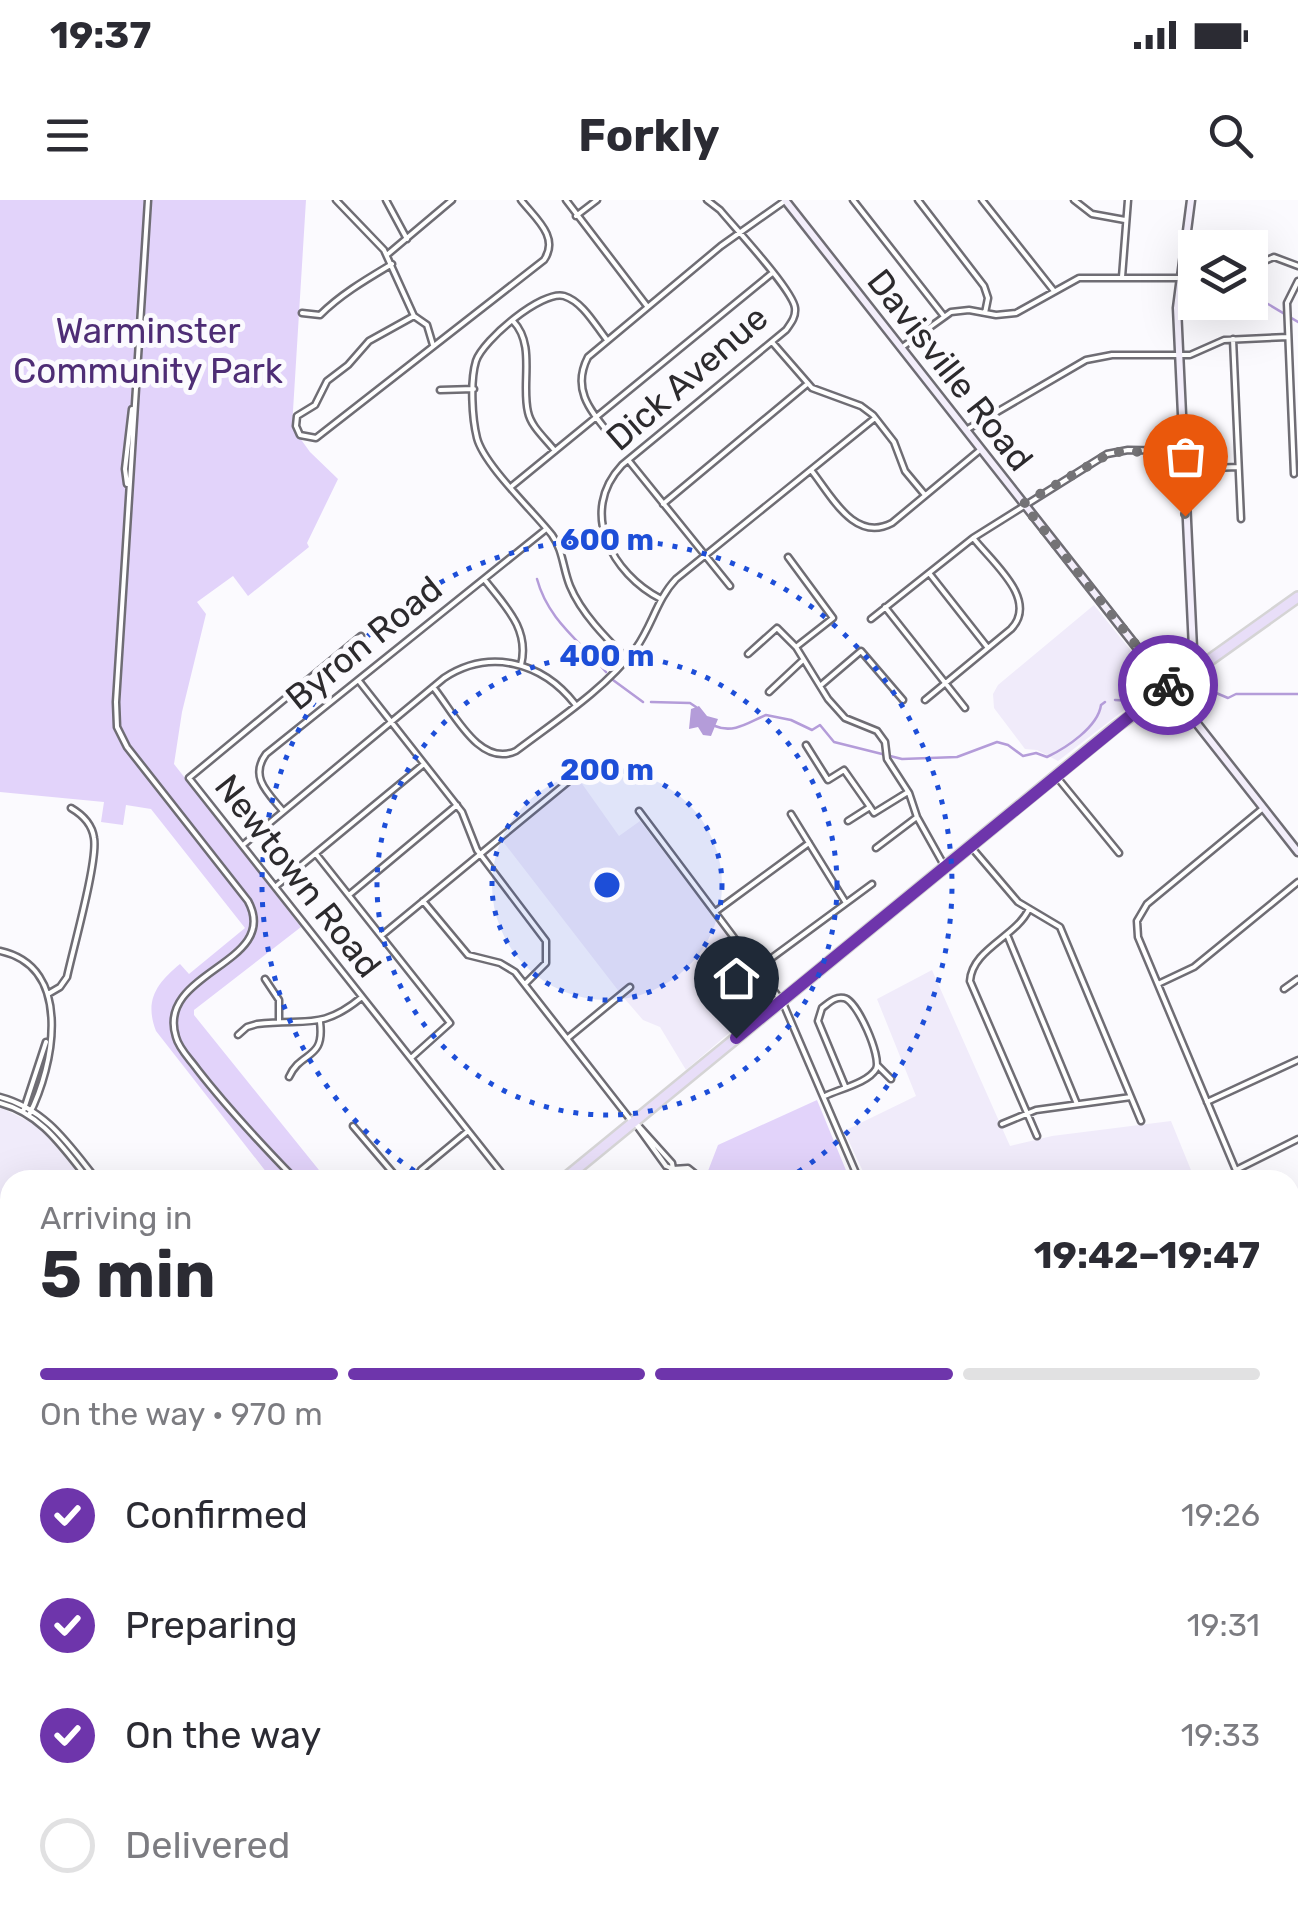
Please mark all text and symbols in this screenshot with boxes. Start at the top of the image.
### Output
text: 19:37 [50,12,151,58]
icon: menu [40,108,95,163]
icon: search [1203,108,1258,163]
text: Forkly [578,109,720,162]
map controls [1178,230,1268,320]
button: layers [1178,230,1268,320]
street label: Davisville Road [858,261,1042,479]
street label: Dick Avenue [598,297,776,459]
park label: Warminster Community Park [13,310,283,392]
pin [1143,414,1228,517]
icon: bag [1158,429,1213,484]
text: 600 m [560,522,654,558]
street label: Byron Road [278,567,450,719]
courier [1118,635,1218,735]
text: 400 m [559,638,655,674]
icon: bike [1141,658,1196,713]
text: 200 m [560,752,654,788]
street label: Newtown Road [206,766,390,986]
centre of rings [589,867,625,903]
pin [694,936,779,1039]
icon: home [709,951,764,1006]
text: Arriving in [40,1199,192,1237]
text: 19:42–19:47 [1034,1232,1260,1278]
text: 5 min [40,1236,216,1313]
text: On the way · 970 m [40,1395,323,1433]
icon: check [40,1488,95,1543]
text: Confirmed [125,1492,308,1538]
text: 19:26 [1181,1496,1260,1534]
icon: check [40,1598,95,1653]
text: Preparing [125,1602,298,1648]
text: 19:31 [1187,1606,1260,1644]
icon: check [40,1708,95,1763]
text: On the way [125,1712,321,1758]
text: 19:33 [1181,1716,1260,1754]
text: Delivered [125,1822,290,1868]

